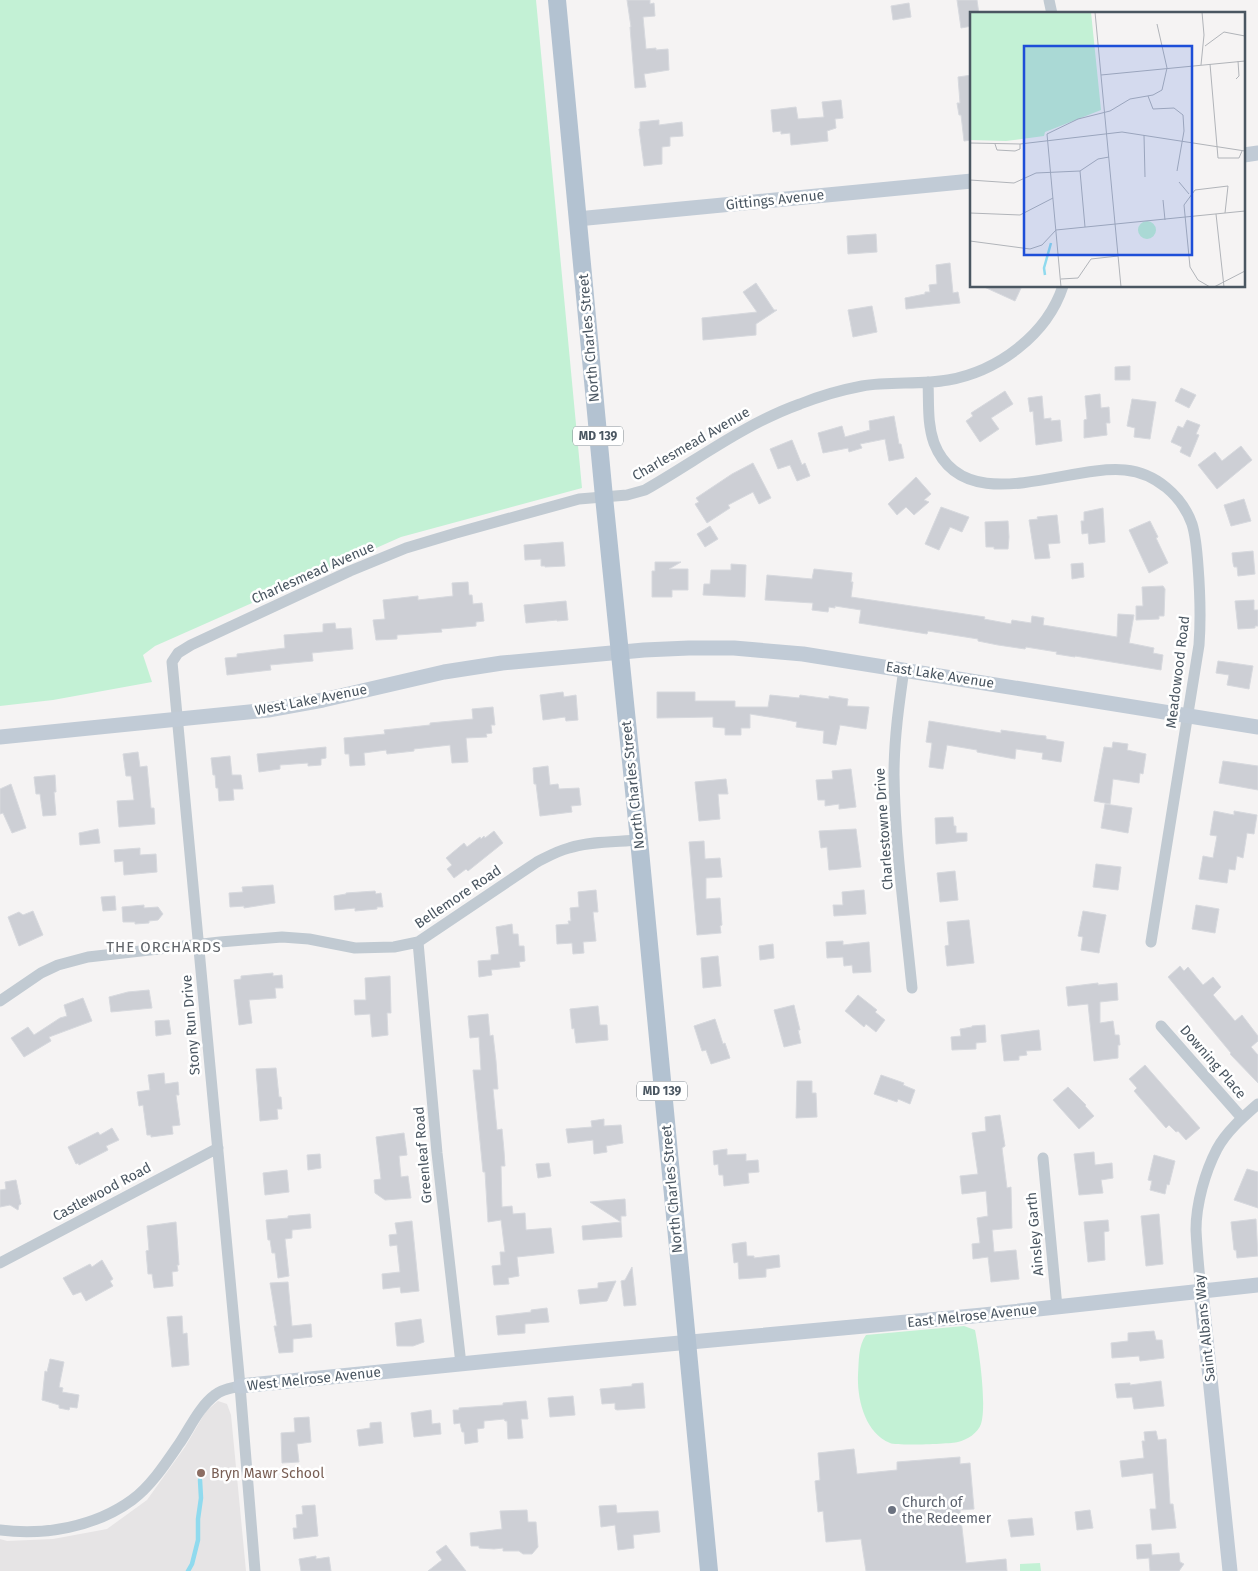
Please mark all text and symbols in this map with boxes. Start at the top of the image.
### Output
inset map [970,12,1246,288]
street label: Gittings Avenue [725,186,825,214]
street label: North Charles Street [575,272,603,403]
street label: Charlesmead Avenue [629,403,753,485]
road number: MD 139 [573,426,623,446]
street label: Charlesmead Avenue [249,538,377,608]
street label: Meadowood Road [1163,615,1193,729]
street label: East Lake Avenue [885,658,995,692]
street label: West Lake Avenue [254,681,368,719]
street label: North Charles Street [618,719,648,850]
street label: Charlestowne Drive [871,767,897,891]
street label: Bellemore Road [412,862,504,932]
district label: THE ORCHARDS [106,938,222,956]
street label: Stony Run Drive [178,974,204,1076]
street label: Downing Place [1176,1022,1250,1102]
road number: MD 139 [637,1082,687,1100]
street label: Greenleaf Road [410,1106,436,1204]
street label: North Charles Street [658,1123,686,1254]
street label: Castlewood Road [50,1159,154,1225]
street label: Ainsley Garth [1023,1191,1047,1277]
street label: Saint Albans Way [1191,1273,1219,1383]
street label: East Melrose Avenue [906,1301,1038,1331]
street label: West Melrose Avenue [246,1364,382,1394]
place label: Bryn Mawr School [211,1465,324,1482]
marker: Bryn Mawr School [195,1467,207,1479]
place label: Church of the Redeemer [902,1494,992,1527]
marker: Church of the Redeemer [886,1504,898,1516]

